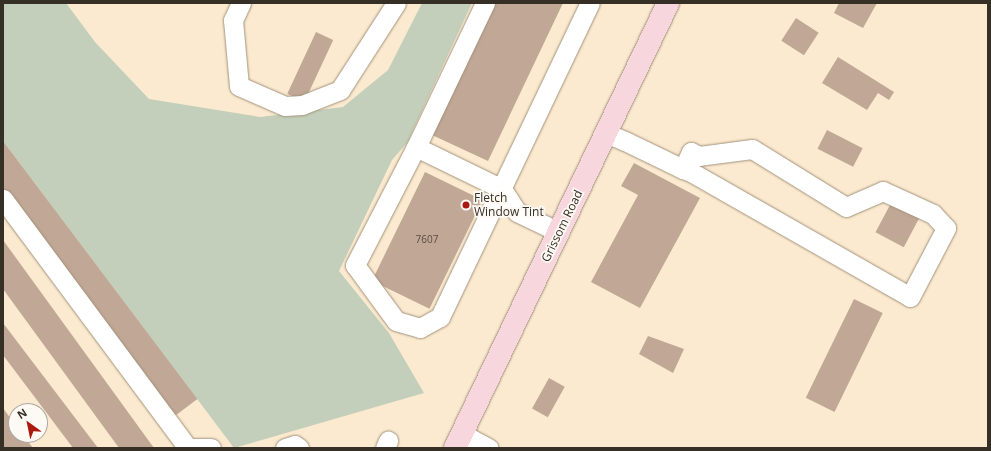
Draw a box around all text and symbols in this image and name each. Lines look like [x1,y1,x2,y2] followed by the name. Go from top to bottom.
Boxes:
[538,188,586,264] street label: Grissom Road
[474,191,544,219] place label: Fletch Window Tint
[461,200,471,210] marker: Fletch Window Tint
[416,234,438,246] house number: 7607
[8,403,48,443] north arrow
[14,405,30,422] text: N

